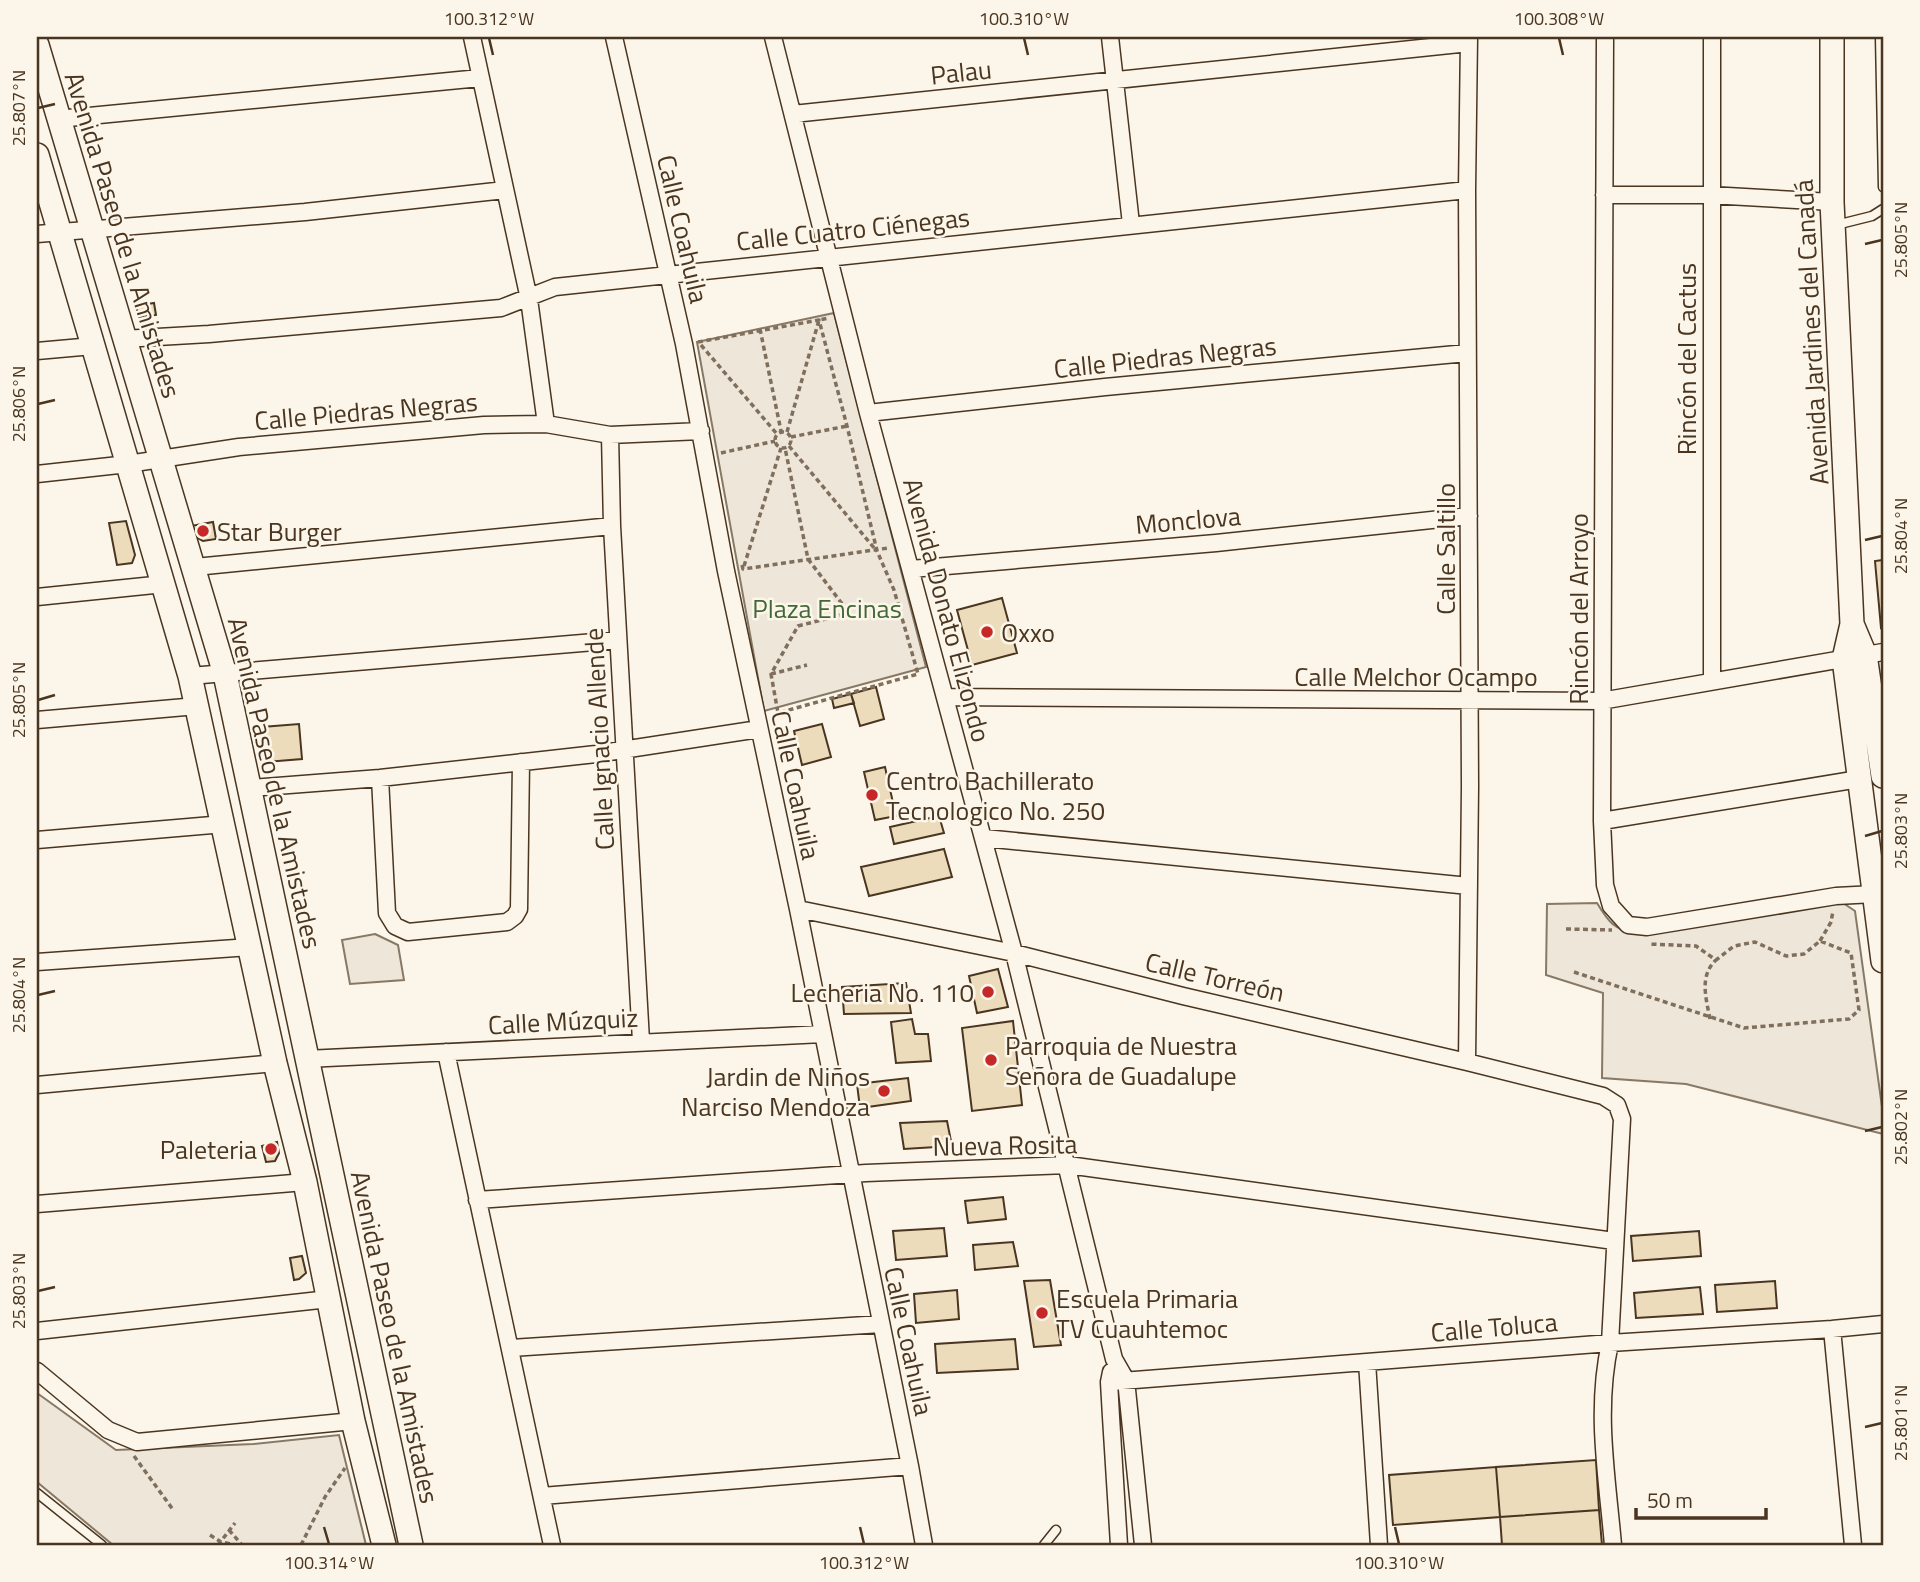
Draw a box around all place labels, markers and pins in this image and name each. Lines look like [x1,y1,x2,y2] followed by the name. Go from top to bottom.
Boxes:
[217,512,342,551] place label: Star Burger
[195,523,211,539] marker: Star Burger
[1001,613,1055,652] place label: Oxxo
[979,624,995,640] marker: Oxxo
[886,761,1105,830] place label: Centro Bachillerato Tecnologico No. 250
[864,787,880,803] marker: Centro Bachillerato Tecnologico No. 250
[790,973,974,1012] place label: Lecheria No. 110
[980,984,996,1000] marker: Lecheria No. 110
[1005,1026,1237,1095] place label: Parroquia de Nuestra Señora de Guadalupe
[983,1052,999,1068] marker: Parroquia de Nuestra Señora de Guadalupe
[681,1057,870,1126] place label: Jardin de Niños Narciso Mendoza
[876,1083,892,1099] marker: Jardin de Niños Narciso Mendoza
[160,1130,257,1169] place label: Paleteria
[263,1141,279,1157] marker: Paleteria
[1056,1279,1238,1348] place label: Escuela Primaria TV Cuauhtemoc
[1034,1305,1050,1321] marker: Escuela Primaria TV Cuauhtemoc

